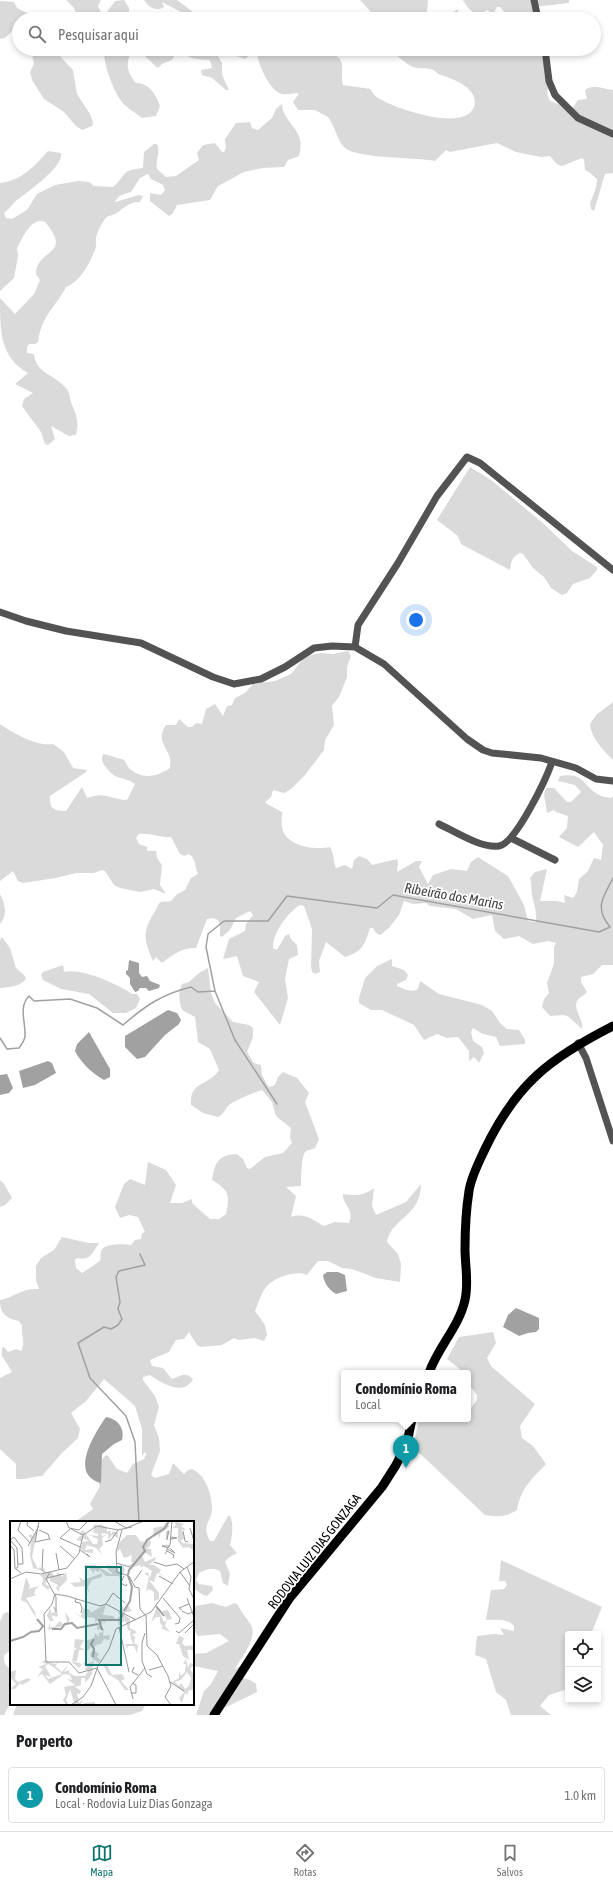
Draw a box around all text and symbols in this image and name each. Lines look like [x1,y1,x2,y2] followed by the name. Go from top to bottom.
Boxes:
[12,12,601,56] search box
[26,23,48,45] icon: search
[58,26,139,43] text: Pesquisar aqui
[406,610,426,630] your location
[403,879,505,913] water label: Ribeirão dos Marins
[341,1370,471,1422] popup
[355,1380,457,1397] text: Condomínio Roma
[355,1397,381,1412] text: Local
[393,1435,419,1468] pin: 1
[265,1490,364,1612] street label: RODOVIA LUIZ DIAS GONZAGA
[10,1521,194,1705] inset map
[565,1631,601,1703] map controls
[565,1631,601,1667] button: locate
[565,1667,601,1703] button: layers
[16,1731,73,1751] text: Por perto
[55,1779,157,1796] text: Condomínio Roma
[27,1788,33,1803] text: 1
[565,1788,596,1803] text: 1.0 km
[55,1796,213,1811] text: Local · Rodovia Luiz Dias Gonzaga
[90,1842,113,1878] tab: Mapa
[293,1842,316,1878] tab: Rotas
[497,1842,523,1878] tab: Salvos

